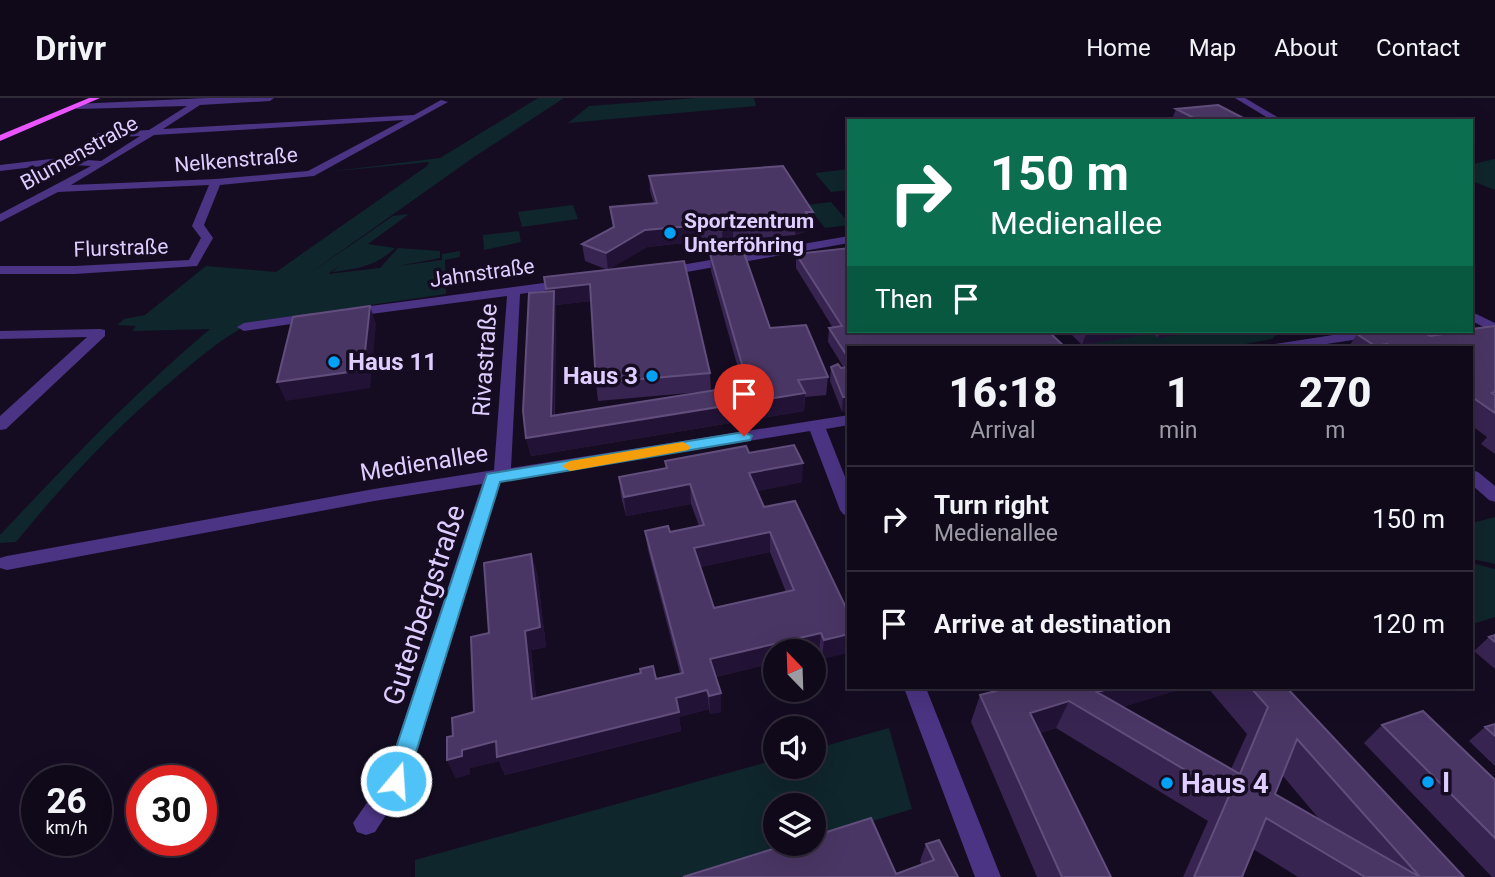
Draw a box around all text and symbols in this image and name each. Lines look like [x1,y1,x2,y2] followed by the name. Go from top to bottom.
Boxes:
[35,29,106,68] text: Drivr
[1086,34,1151,62] text: Home
[1189,34,1236,62] text: Map
[1274,34,1338,62] text: About
[1376,34,1460,62] text: Contact
[16,111,142,195] street label: Blumenstraße
[173,143,299,177] street label: Nelkenstraße
[990,145,1129,202] text: 150 m
[875,147,966,238] icon: right
[990,204,1162,242] text: Medienallee
[684,209,814,257] place label: Sportzentrum Unterföhring
[662,225,678,241] marker: Sportzentrum Unterföhring
[73,234,169,262] street label: Flurstraße
[428,254,536,292] street label: Jahnstraße
[947,280,985,318] icon: arrive
[875,284,933,314] text: Then
[467,303,503,417] street label: Rivastraße
[348,348,437,376] place label: Haus 11
[326,354,342,370] marker: Haus 11
[563,362,638,390] place label: Haus 3
[714,364,774,436] pin
[644,368,660,384] marker: Haus 3
[948,368,1058,417] text: 16:18
[1166,368,1190,417] text: 1
[1299,368,1372,417] text: 270
[725,375,763,413] icon: arrive
[970,417,1036,444] text: Arrival
[1159,417,1197,444] text: min
[1325,417,1345,444] text: m
[358,439,490,487] street label: Medienallee
[934,490,1049,520] text: Turn right
[875,500,913,538] icon: right
[376,501,472,709] street label: Gutenbergstraße
[1372,504,1445,534] text: 150 m
[934,520,1058,547] text: Medienallee
[875,605,913,643] icon: arrive
[934,609,1171,639] text: Arrive at destination
[1372,609,1445,639] text: 120 m
[763,639,826,702] north arrow
[763,639,826,856] map controls
[763,716,826,779] button: sound
[359,744,433,818] position arrow
[126,765,217,856] speed limit sign: 30
[1442,766,1450,799] place label: I
[1181,767,1269,800] place label: Haus 4
[1420,774,1436,790] marker: I
[1159,775,1175,791] marker: Haus 4
[46,781,87,822] text: 26
[763,793,826,856] button: layers
[45,817,88,838] text: km/h

